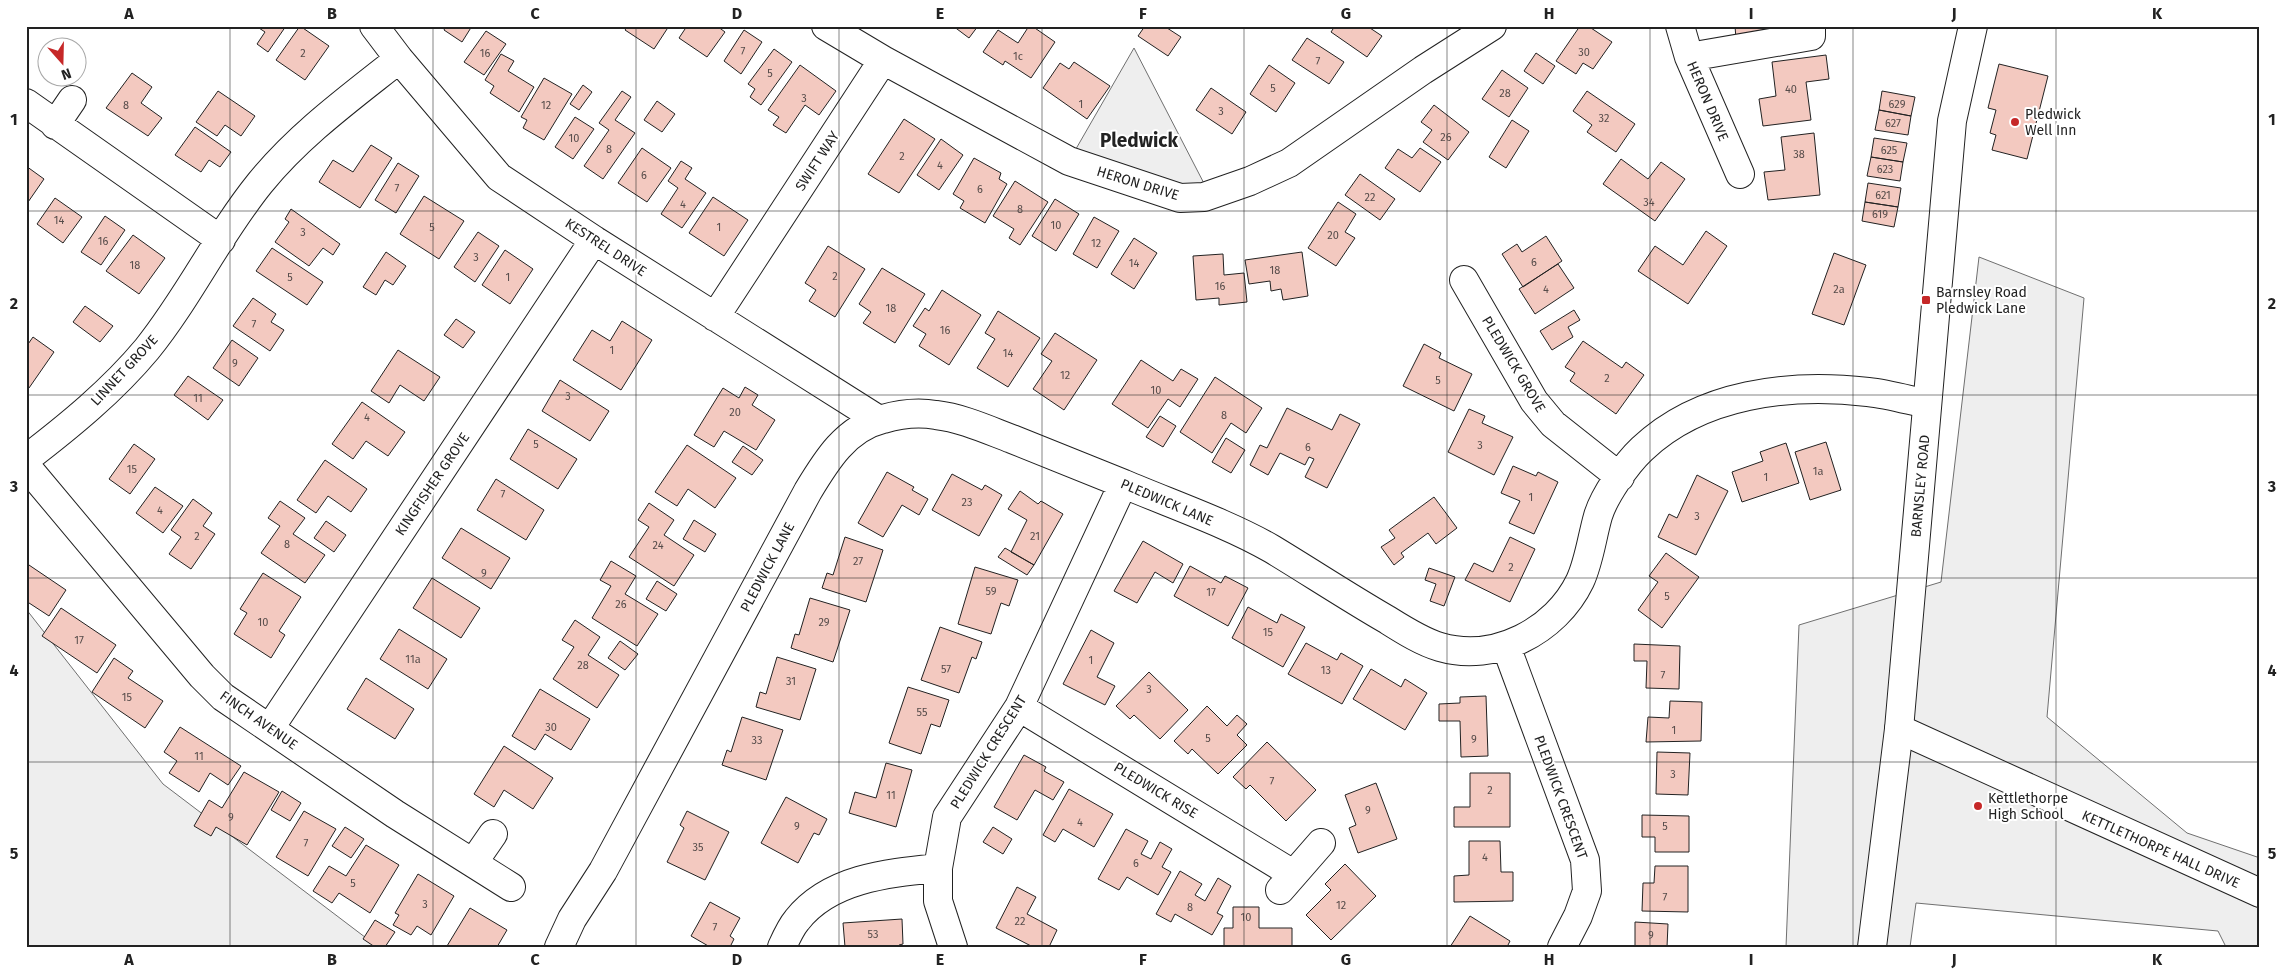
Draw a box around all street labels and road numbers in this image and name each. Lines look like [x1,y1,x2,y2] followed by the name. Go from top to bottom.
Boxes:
[1683,59,1732,144] street label: HERON DRIVE
[792,128,843,194] street label: SWIFT WAY
[1095,163,1181,204] street label: HERON DRIVE
[562,215,650,280] street label: KESTREL DRIVE
[1478,313,1549,415] street label: PLEDWICK GROVE
[87,331,162,409] street label: LINNET GROVE
[392,430,473,539] street label: KINGFISHER GROVE
[1908,434,1933,538] street label: BARNSLEY ROAD
[1118,475,1216,530] street label: PLEDWICK LANE
[737,519,798,615] street label: PLEDWICK LANE
[217,687,301,753] street label: FINCH AVENUE
[947,692,1031,812] street label: PLEDWICK CRESCENT
[1530,733,1591,862] street label: PLEDWICK CRESCENT
[1111,759,1201,822] street label: PLEDWICK RISE
[2079,807,2242,892] street label: KETTLETHORPE HALL DRIVE

